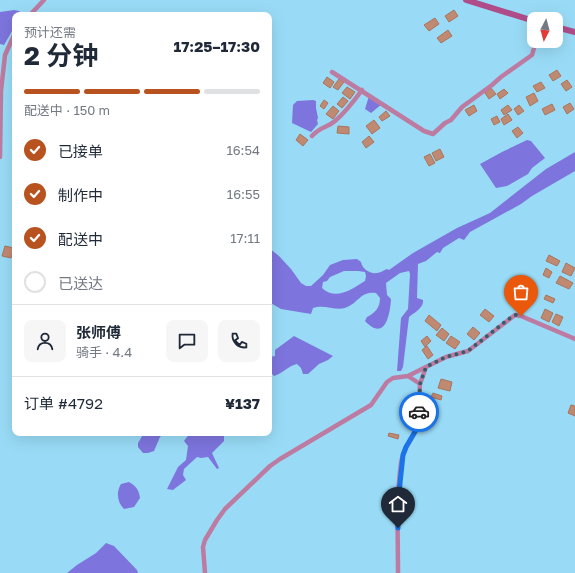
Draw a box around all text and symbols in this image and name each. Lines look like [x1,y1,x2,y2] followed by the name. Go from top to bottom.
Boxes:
[527,12,563,48] north arrow
[527,12,563,48] map controls
[24,24,76,40] text: 预计还需
[173,37,260,55] text: 17:25–17:30
[24,40,98,71] text: 2 分钟
[24,102,110,118] text: 配送中 · 150 m
[24,139,46,161] icon: check
[58,142,103,160] text: 已接单
[226,142,260,158] text: 16:54
[24,183,46,205] icon: check
[58,186,103,204] text: 制作中
[227,186,260,202] text: 16:55
[24,227,46,249] icon: check
[58,230,103,248] text: 配送中
[230,230,260,246] text: 17:11
[58,274,103,292] text: 已送达
[504,275,538,316] pin
[510,281,532,303] icon: bag
[24,320,66,362] button: person
[166,320,208,362] button: chat
[218,320,260,362] button: phone
[76,323,121,341] text: 张师傅
[76,344,132,360] text: 骑手 · 4.4
[399,392,439,432] courier
[24,394,103,412] text: 订单 #4792
[225,394,260,412] text: ¥137
[408,401,430,423] icon: car
[381,487,415,528] pin
[387,493,409,515] icon: home

